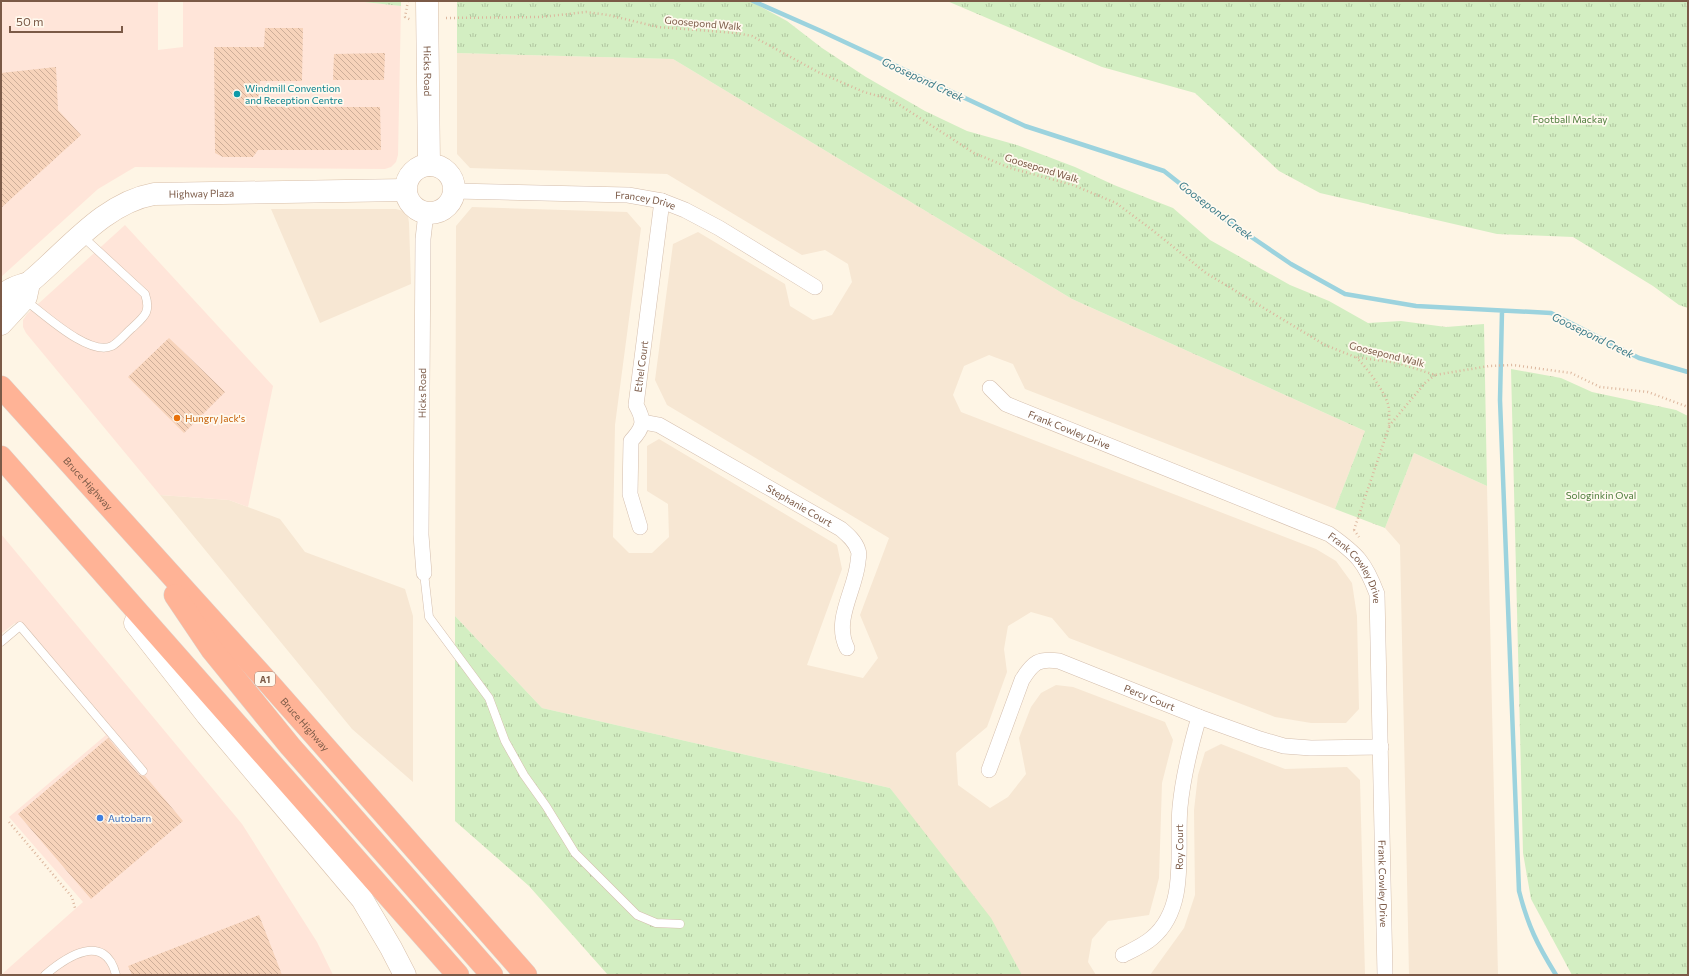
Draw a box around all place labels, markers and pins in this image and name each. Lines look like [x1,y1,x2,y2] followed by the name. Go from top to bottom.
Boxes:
[245,82,343,106] place label: Windmill Convention and Reception Centre
[232,89,242,99] marker: Windmill Convention and Reception Centre
[185,412,246,424] place label: Hungry Jack's
[172,413,182,423] marker: Hungry Jack's
[108,812,151,824] place label: Autobarn
[95,813,105,823] marker: Autobarn

